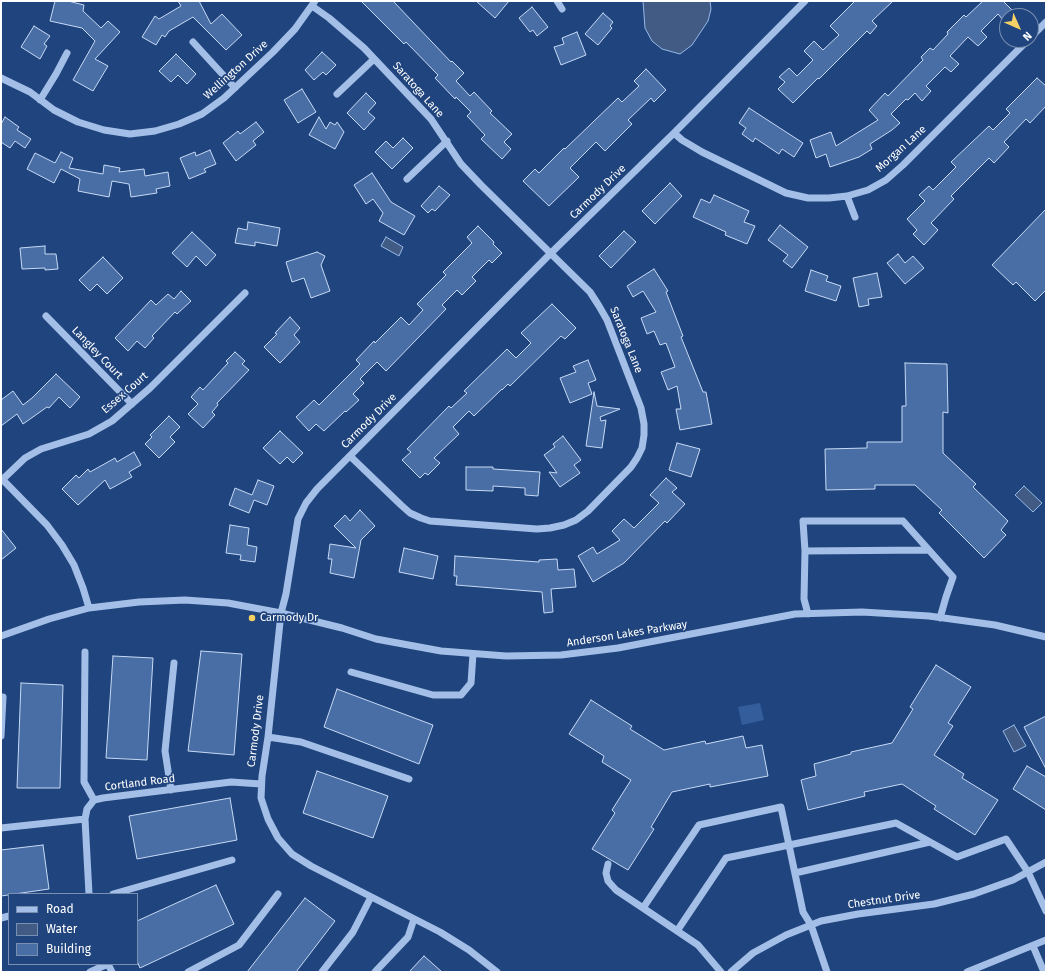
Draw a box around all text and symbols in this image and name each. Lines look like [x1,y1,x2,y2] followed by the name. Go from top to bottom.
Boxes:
[999,8,1039,48] north arrow
[1020,29,1034,43] text: N
[201,38,271,102] street label: Wellington Drive
[390,59,446,121] street label: Saratoga Lane
[873,123,929,175] street label: Morgan Lane
[567,162,629,222] street label: Carmody Drive
[607,305,645,375] street label: Saratoga Lane
[69,324,125,382] street label: Langley Court
[99,369,151,417] street label: Essex Court
[339,391,399,451] street label: Carmody Drive
[260,611,318,625] place label: Carmody Dr
[247,613,257,623] marker: Carmody Dr
[566,618,688,650] street label: Anderson Lakes Parkway
[245,694,267,768] street label: Carmody Drive
[104,772,176,794] street label: Cortland Road
[847,888,921,912] street label: Chestnut Drive
[8,893,138,965] legend
[46,902,74,916] text: Road
[46,922,77,936] text: Water
[46,942,91,956] text: Building

